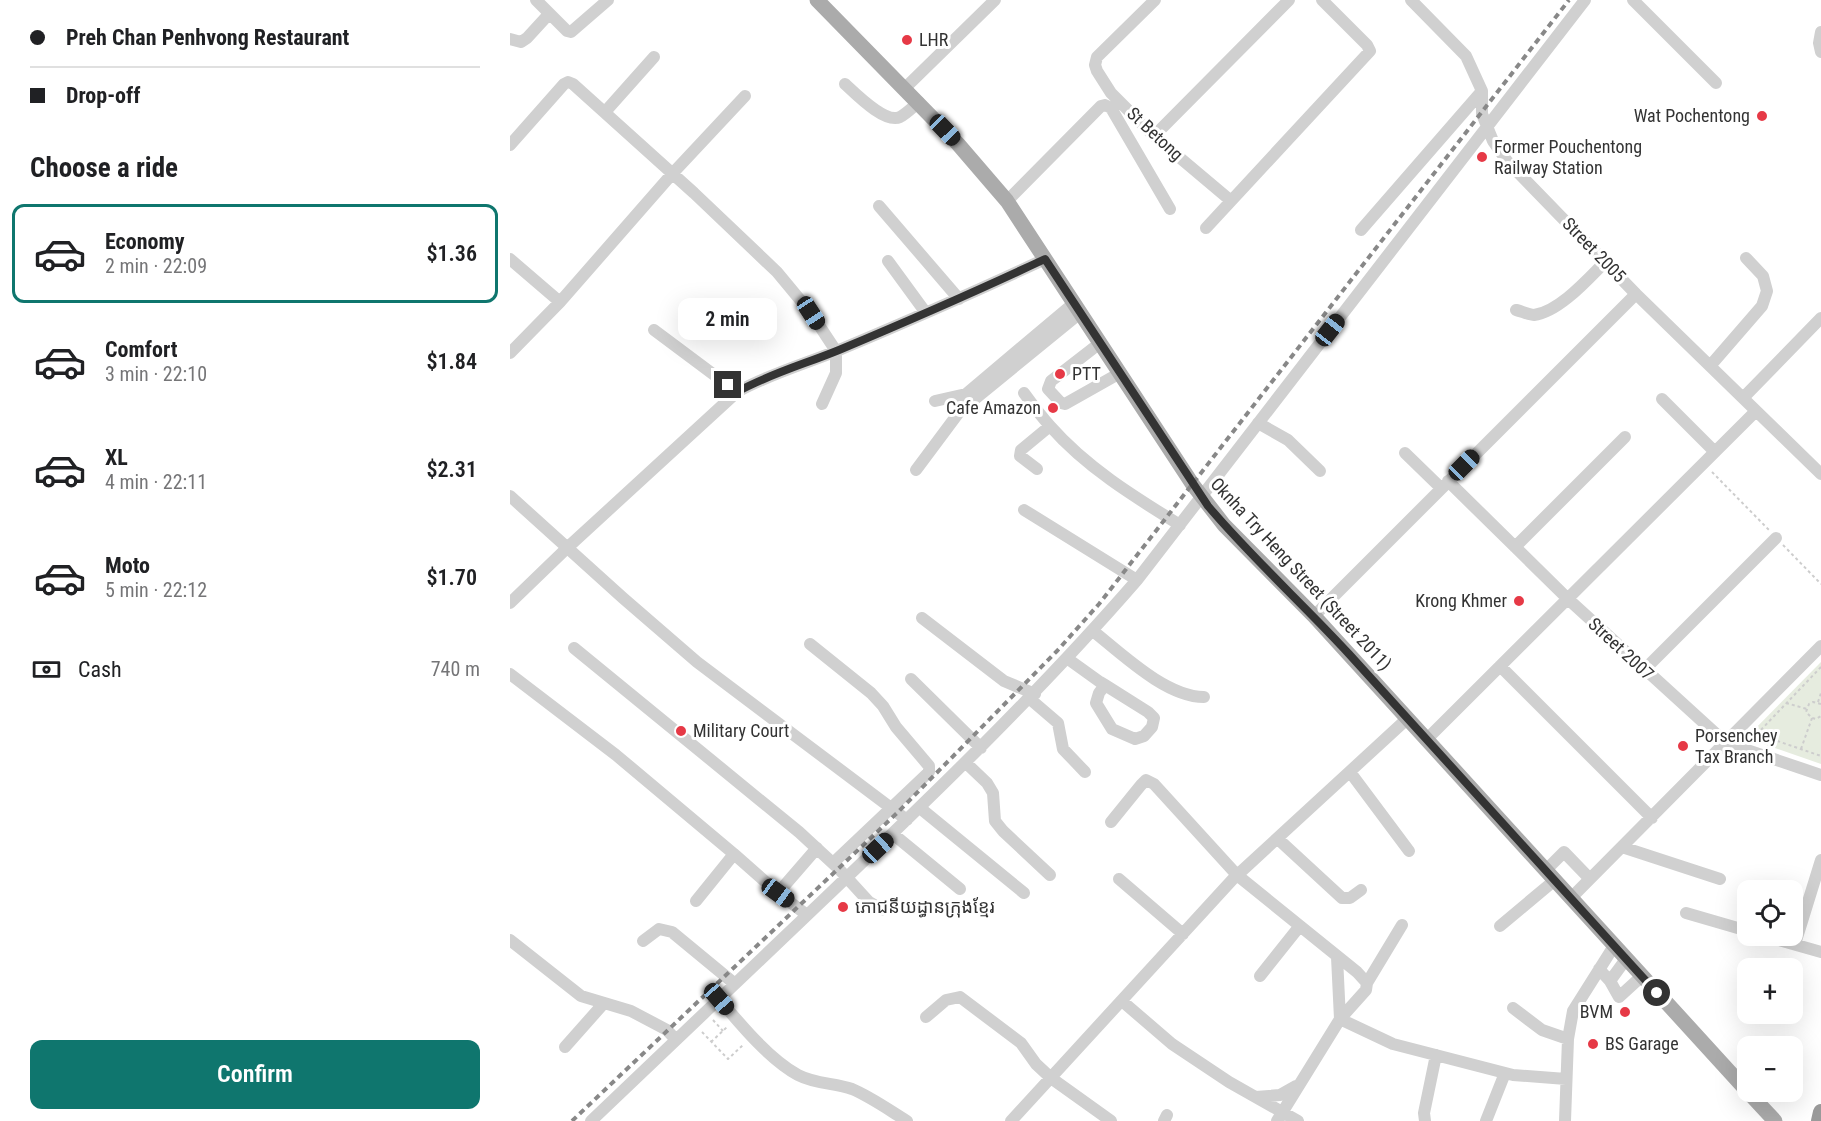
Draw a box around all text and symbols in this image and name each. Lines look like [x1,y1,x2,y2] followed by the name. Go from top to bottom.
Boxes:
[66,25,349,50] text: Preh Chan Penhvong Restaurant
[919,29,949,50] place label: LHR
[900,33,914,47] marker: LHR
[66,83,140,108] text: Drop-off
[1123,102,1188,165] street label: St Betong
[1634,105,1750,126] place label: Wat Pochentong
[1755,109,1769,123] marker: Wat Pochentong
[926,111,964,149] car
[1494,136,1642,178] place label: Former Pouchentong Railway Station
[1475,150,1489,164] marker: Former Pouchentong Railway Station
[30,152,178,184] text: Choose a ride
[1558,213,1630,286] street label: Street 2005
[33,227,87,281] icon: car
[105,229,185,254] text: Economy
[426,241,477,266] text: $1.36
[105,254,207,278] text: 2 min · 22:09
[794,293,828,333] car
[678,298,778,340] callout: 2 min
[705,307,750,331] text: 2 min
[1312,310,1348,350] car
[33,335,87,389] icon: car
[105,337,178,362] text: Comfort
[426,349,477,374] text: $1.84
[105,362,207,386] text: 3 min · 22:10
[1072,363,1101,384] place label: PTT
[1053,367,1067,381] marker: PTT
[714,371,741,398] route end
[946,397,1041,418] place label: Cafe Amazon
[1046,401,1060,415] marker: Cafe Amazon
[33,443,87,497] icon: car
[105,445,128,470] text: XL
[1445,446,1483,484] car
[426,457,477,482] text: $2.31
[105,470,207,494] text: 4 min · 22:11
[1206,473,1396,675] street label: Oknha Try Heng Street (Street 2011)
[33,551,87,605] icon: car
[105,553,150,578] text: Moto
[426,565,477,590] text: $1.70
[105,578,207,602] text: 5 min · 22:12
[1415,590,1508,611] place label: Krong Khmer
[1512,594,1526,608] marker: Krong Khmer
[1584,613,1659,684] street label: Street 2007
[30,653,63,686] icon: cash
[78,657,122,682] text: Cash
[431,657,480,681] text: 740 m
[693,720,789,741] place label: Military Court
[674,724,688,738] marker: Military Court
[1695,725,1778,767] place label: Porsenchey Tax Branch
[1676,739,1690,753] marker: Porsenchey Tax Branch
[859,829,897,867] car
[758,875,798,911] car
[1737,880,1803,1102] map controls
[1737,880,1803,946] button: locate
[855,896,995,918] place label: ភោជនីយដ្ធានក្រុងខ្មែរ
[836,900,850,914] marker: ភោជនីយដ្ធានក្រុងខ្មែរ
[1737,958,1803,1024] button: +
[1643,979,1670,1006] route start
[700,980,738,1018] car
[1580,1001,1613,1022] place label: BVM
[1618,1005,1632,1019] marker: BVM
[1605,1033,1679,1054] place label: BS Garage
[1737,1036,1803,1102] button: −
[1586,1037,1600,1051] marker: BS Garage
[30,1040,480,1109] button: Confirm

